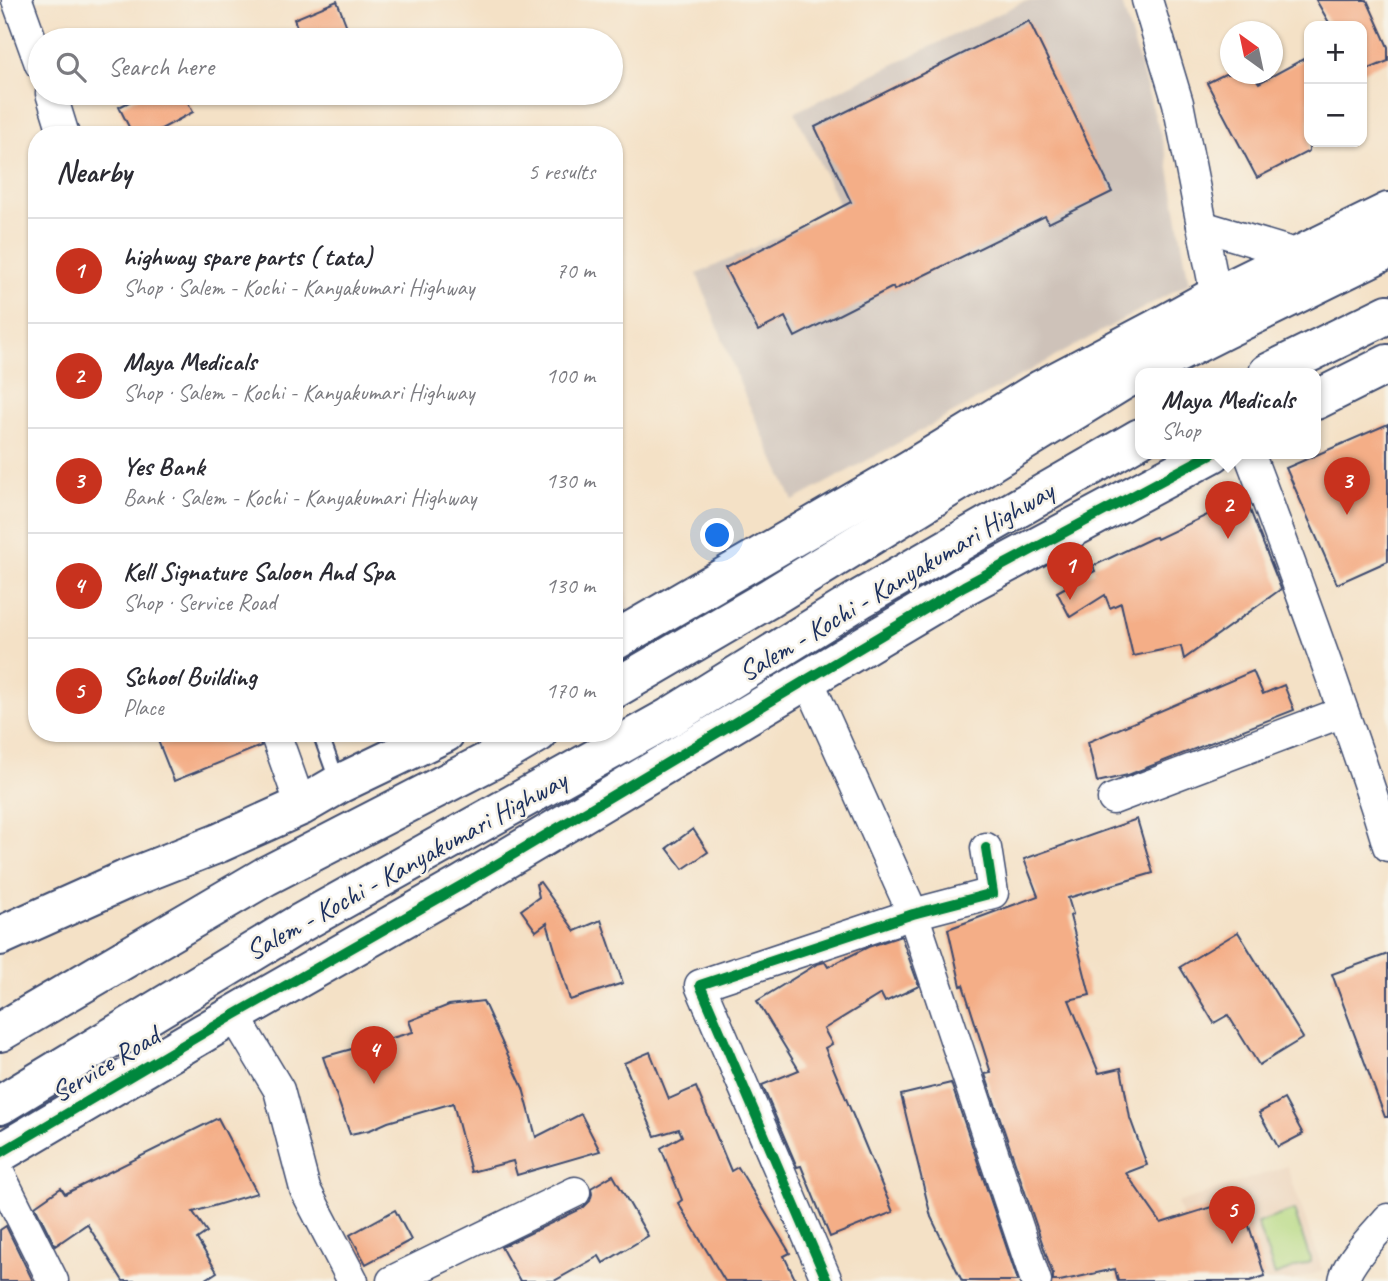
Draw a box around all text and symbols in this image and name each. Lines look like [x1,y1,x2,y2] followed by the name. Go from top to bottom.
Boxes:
[1220,21,1283,84] north arrow
[1304,21,1367,147] map controls
[1304,21,1367,84] button: +
[28,28,623,105] search box
[52,48,90,86] icon: search
[108,50,214,83] text: Search here
[1304,84,1367,147] button: −
[56,153,132,191] text: Nearby
[528,157,595,186] text: 5 results
[123,240,372,273] text: highway spare parts ( tata)
[74,256,84,285] text: 1
[556,256,595,285] text: 70 m
[123,273,474,302] text: Shop · Salem - Kochi - Kanyakumari Highway
[123,345,256,378] text: Maya Medicals
[74,361,84,390] text: 2
[546,361,595,390] text: 100 m
[1135,368,1321,459] popup
[123,378,474,407] text: Shop · Salem - Kochi - Kanyakumari Highway
[1161,383,1295,416] text: Maya Medicals
[1161,416,1200,445] text: Shop
[123,450,204,483] text: Yes Bank
[1324,457,1370,515] pin: 3
[74,466,84,495] text: 3
[546,466,595,495] text: 130 m
[732,472,1062,689] street label: Salem - Kochi - Kanyakumari Highway
[1205,481,1251,539] pin: 2
[123,483,476,512] text: Bank · Salem - Kochi - Kanyakumari Highway
[700,518,734,552] your location
[1047,542,1093,600] pin: 1
[123,555,394,588] text: Kell Signature Saloon And Spa
[74,571,84,600] text: 4
[546,571,595,600] text: 130 m
[123,588,276,617] text: Shop · Service Road
[123,660,256,693] text: School Building
[74,676,84,705] text: 5
[546,676,595,705] text: 170 m
[123,693,163,722] text: Place
[239,761,575,968] street label: Salem - Kochi - Kanyakumari Highway
[45,1016,169,1110] street label: Service Road
[351,1026,397,1084] pin: 4
[1209,1186,1255,1244] pin: 5

